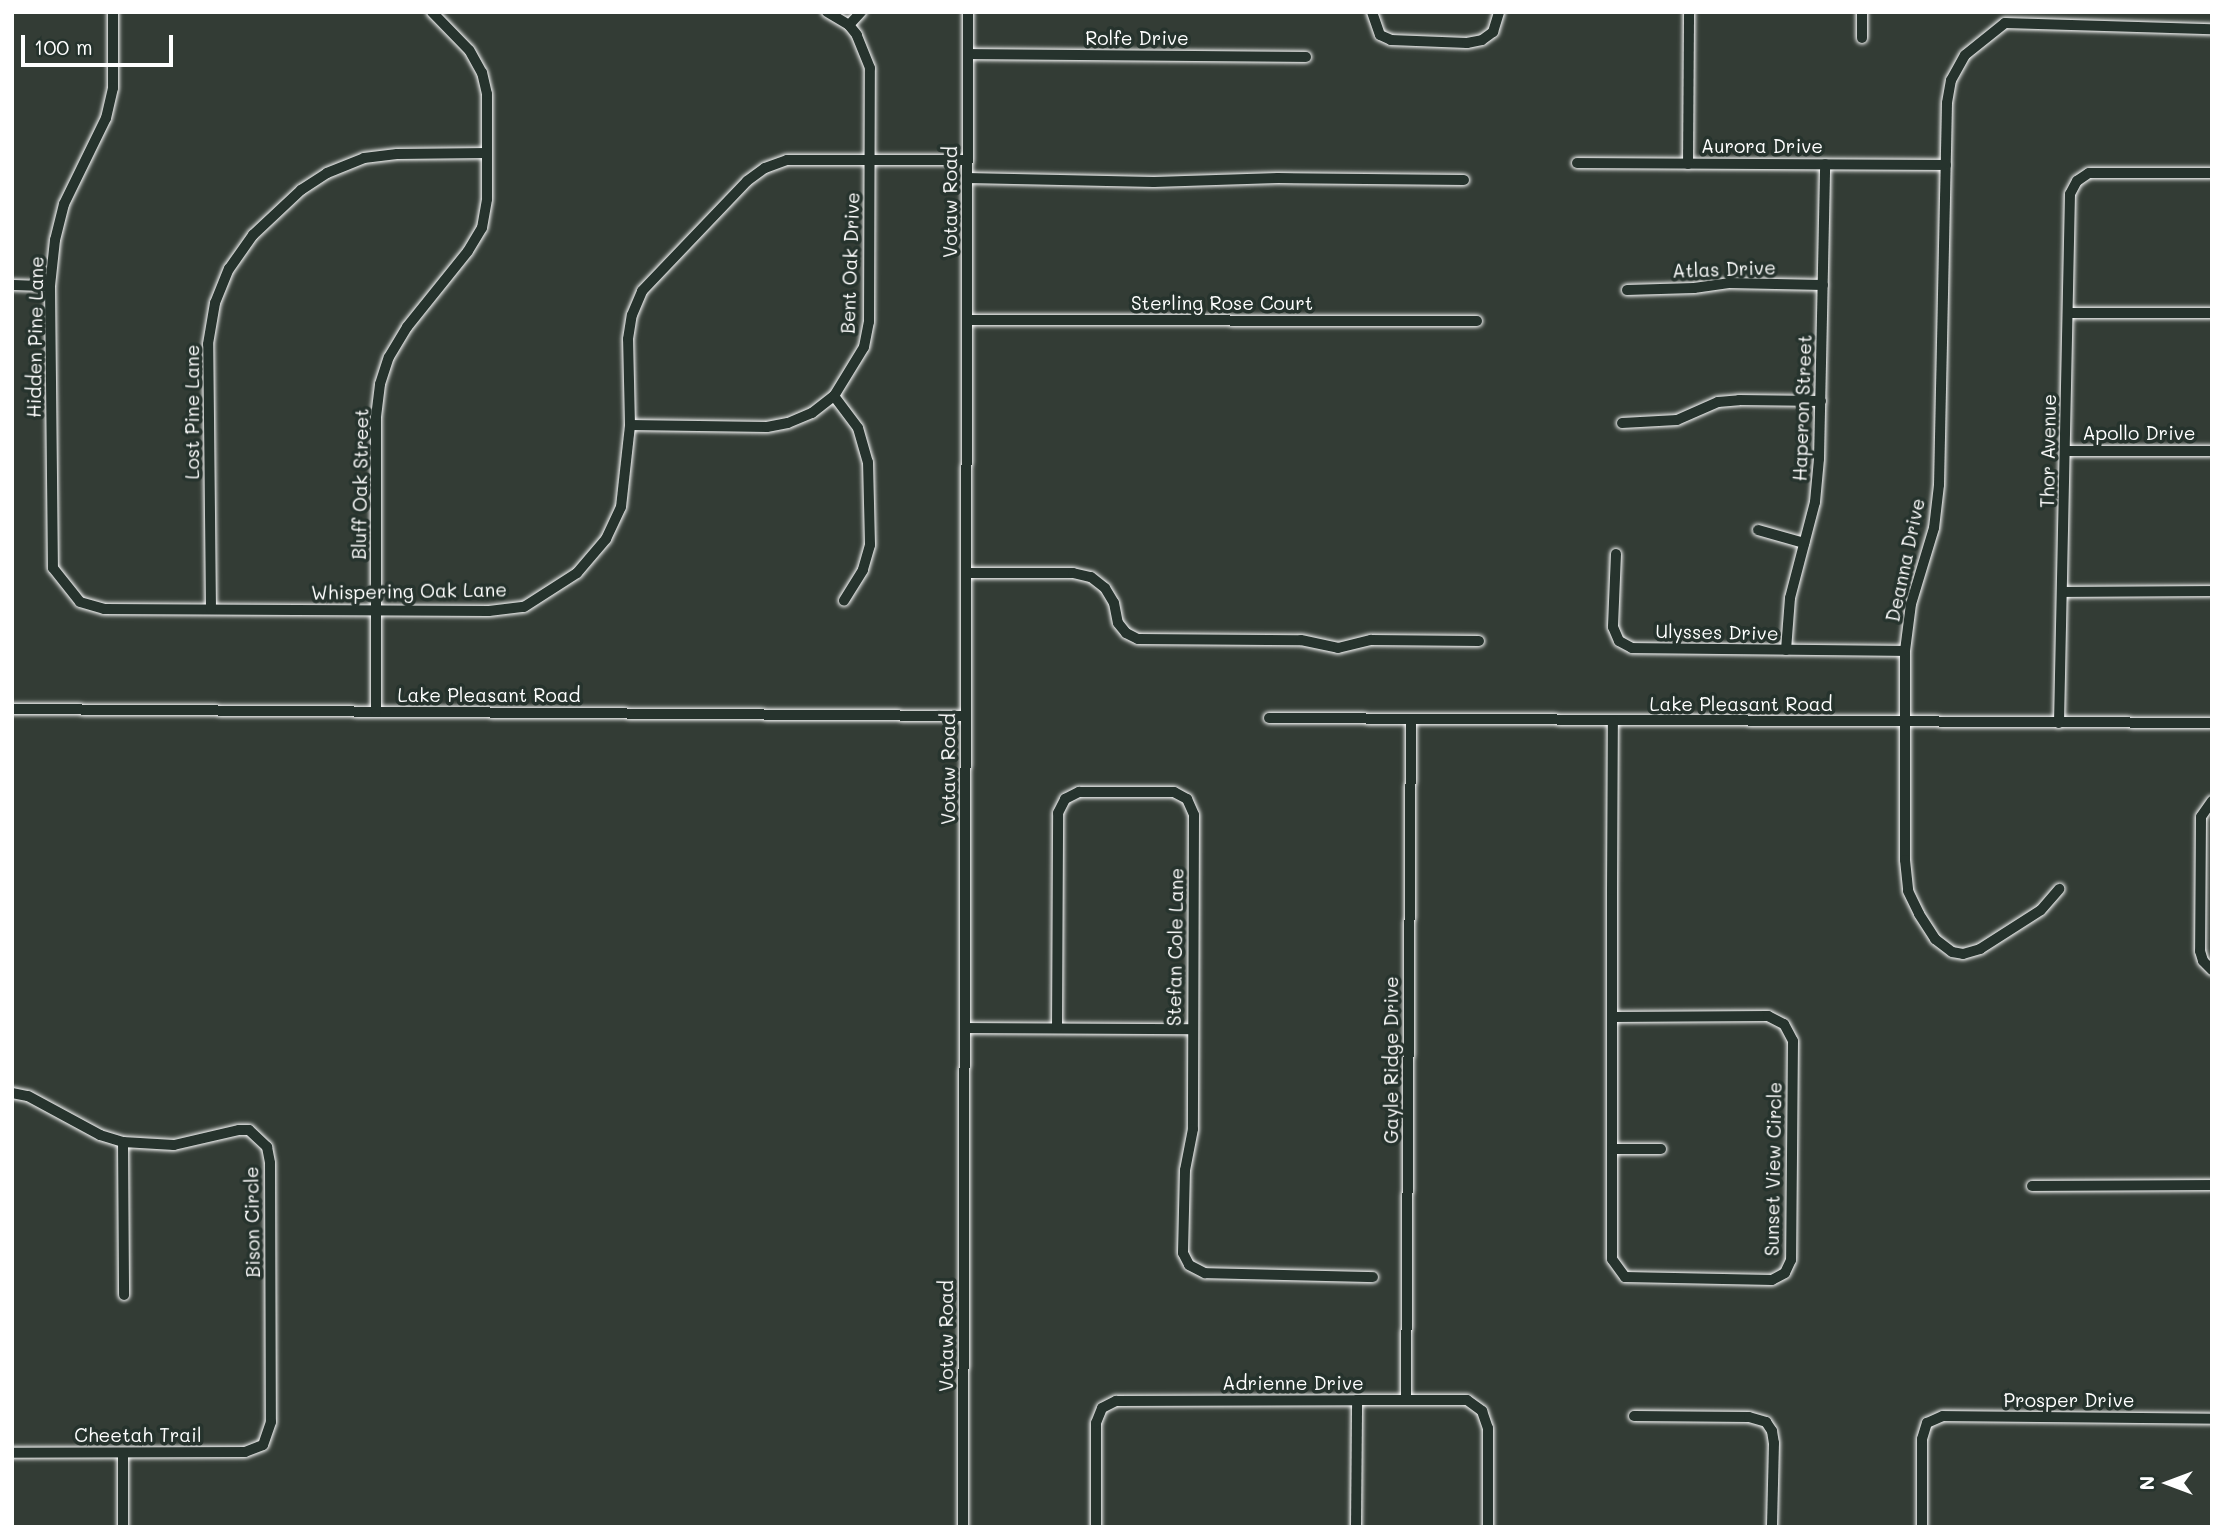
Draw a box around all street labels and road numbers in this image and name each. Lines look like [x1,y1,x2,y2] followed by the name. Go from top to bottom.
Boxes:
[1085,27,1189,49] street label: Rolfe Drive
[1701,135,1823,157] street label: Aurora Drive
[939,146,961,258] street label: Votaw Road
[836,192,864,334] street label: Bent Oak Drive
[22,256,48,418] street label: Hidden Pine Lane
[1672,256,1776,282] street label: Atlas Drive
[1131,292,1313,314] street label: Sterling Rose Court
[1788,334,1816,482] street label: Haperon Street
[181,345,203,479] street label: Lost Pine Lane
[2036,394,2060,508] street label: Thor Avenue
[347,408,373,560] street label: Bluff Oak Street
[2082,422,2196,444] street label: Apollo Drive
[1881,496,1929,624] street label: Deanna Drive
[311,578,507,604] street label: Whispering Oak Lane
[1655,620,1779,644] street label: Ulysses Drive
[397,684,581,706] street label: Lake Pleasant Road
[1649,693,1833,715] street label: Lake Pleasant Road
[937,713,959,825] street label: Votaw Road
[1162,868,1188,1026] street label: Stefan Cole Lane
[1380,976,1402,1144] street label: Gayle Ridge Drive
[1760,1082,1786,1256] street label: Sunset View Circle
[240,1166,264,1278] street label: Bison Circle
[935,1280,957,1392] street label: Votaw Road
[1222,1372,1364,1394] street label: Adrienne Drive
[2004,1389,2134,1411] street label: Prosper Drive
[74,1424,202,1446] street label: Cheetah Trail

